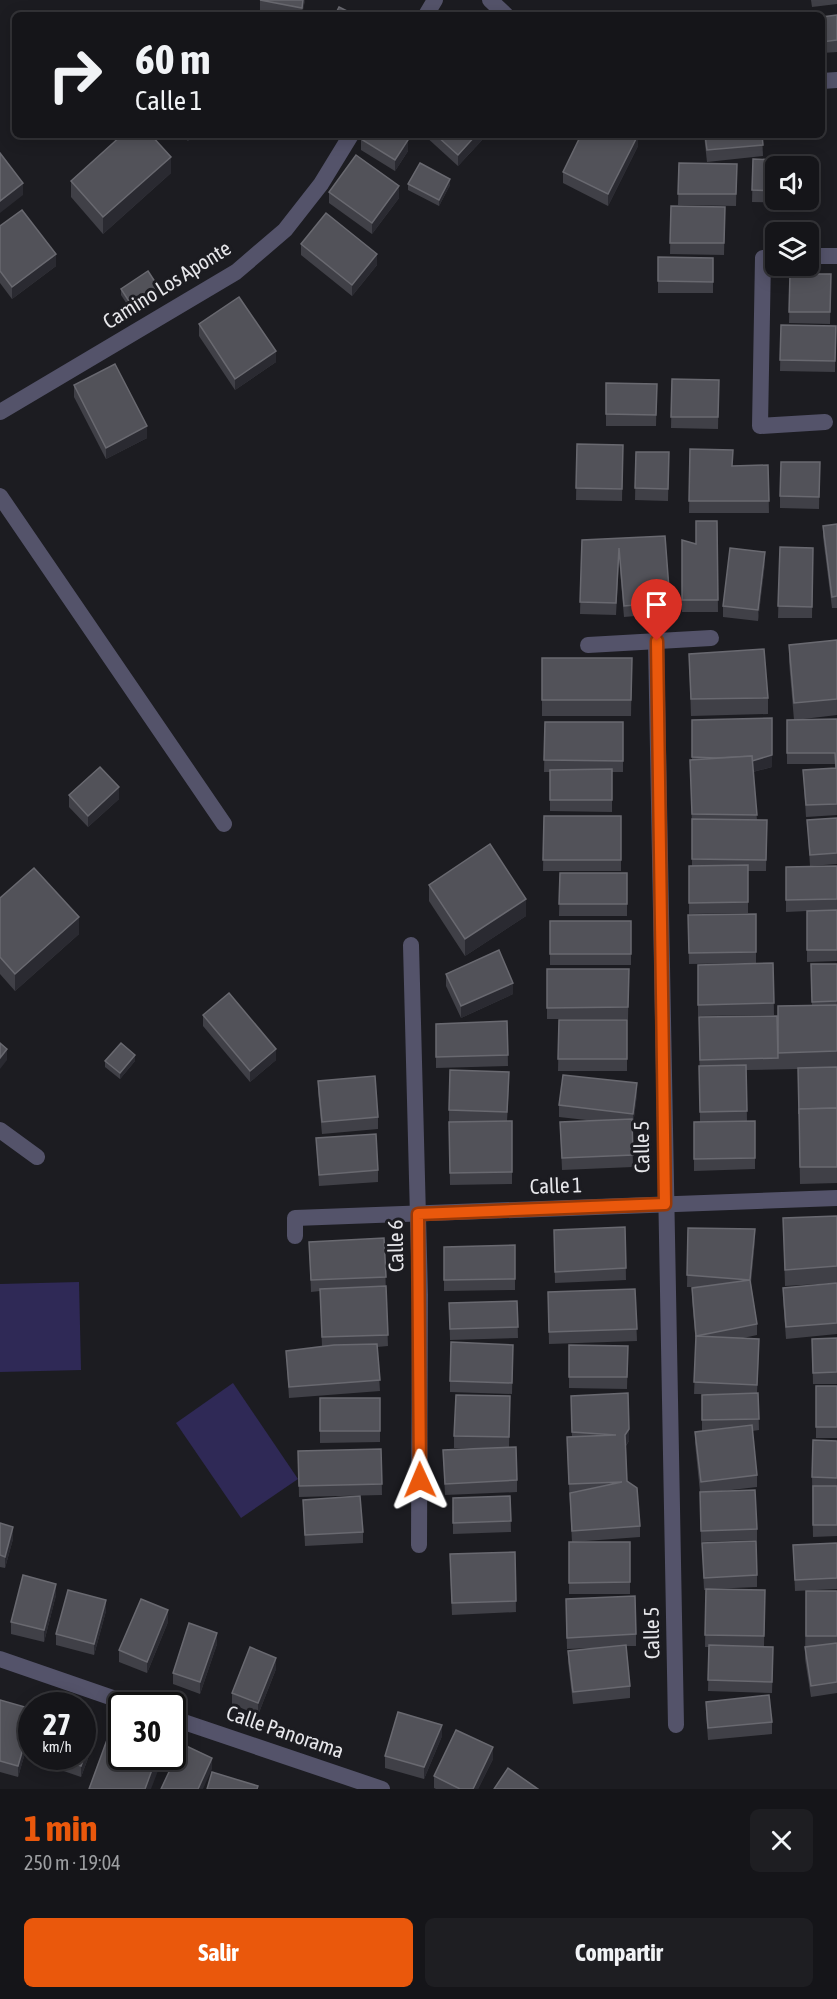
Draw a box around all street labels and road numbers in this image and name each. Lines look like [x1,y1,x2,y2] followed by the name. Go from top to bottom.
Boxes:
[98,235,235,333] street label: Camino Los Aponte
[629,1121,653,1173] street label: Calle 5
[529,1172,583,1198] street label: Calle 1
[383,1219,407,1272] street label: Calle 6
[639,1607,663,1659] street label: Calle 5
[223,1700,347,1762] street label: Calle Panorama

